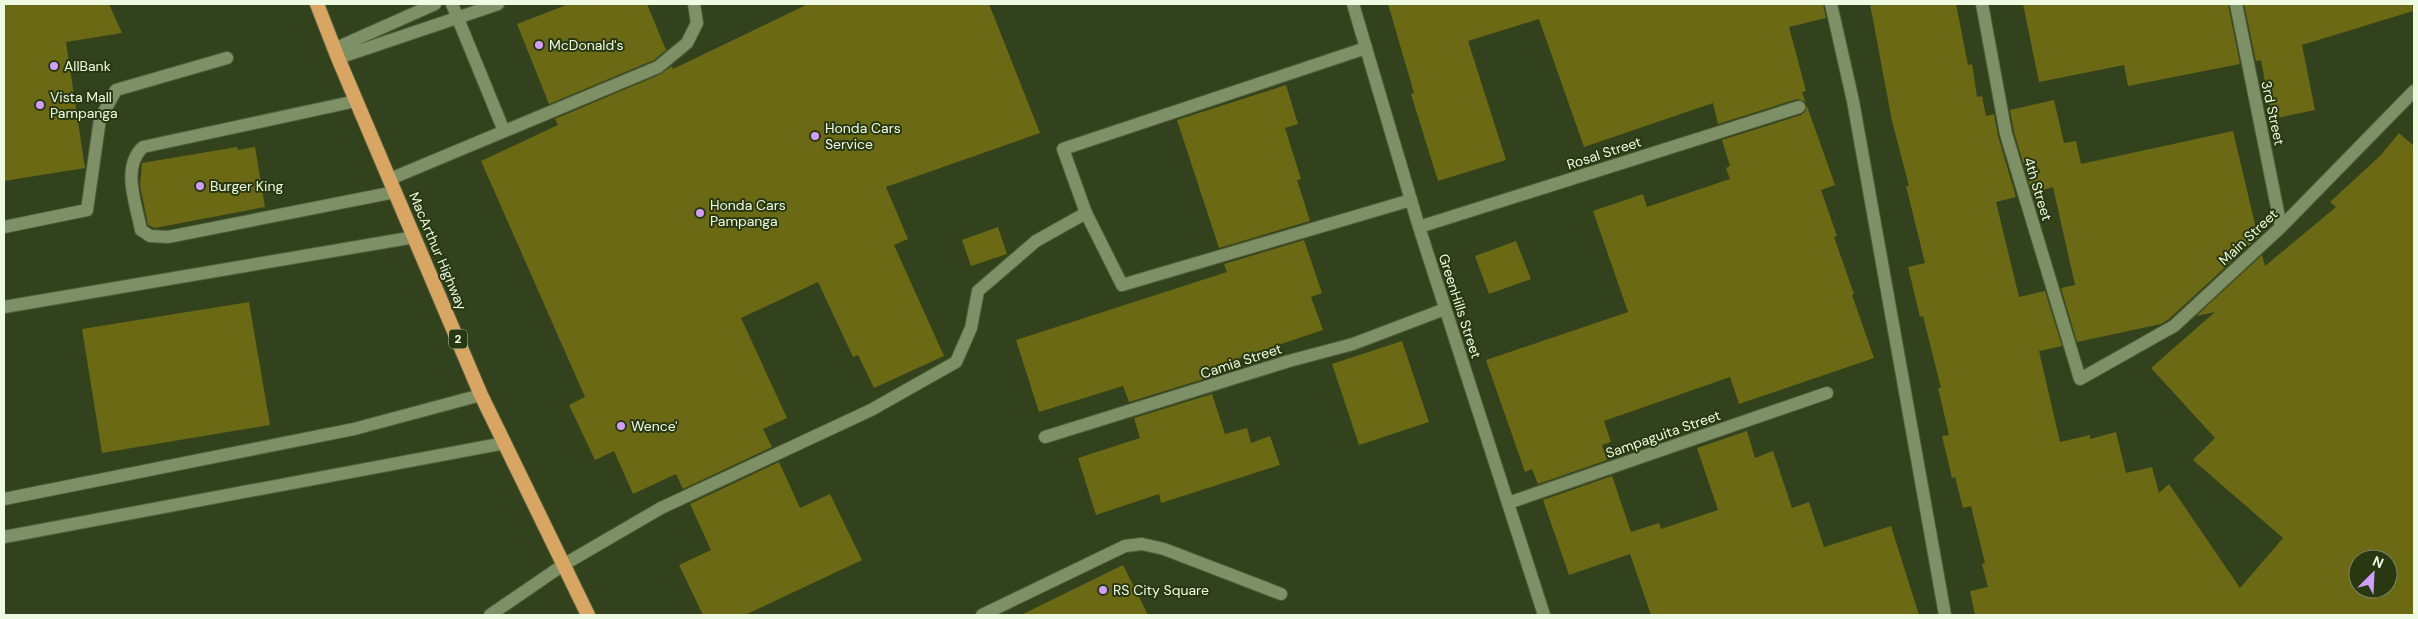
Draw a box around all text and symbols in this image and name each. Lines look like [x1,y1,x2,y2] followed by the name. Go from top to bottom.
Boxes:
[549,36,624,54] place label: McDonald's
[533,39,545,51] marker: McDonald's
[64,57,111,75] place label: AllBank
[48,60,60,72] marker: AllBank
[2257,79,2289,147] street label: 3rd Street
[50,88,118,122] place label: Vista Mall Pampanga
[34,99,46,111] marker: Vista Mall Pampanga
[825,119,901,153] place label: Honda Cars Service
[809,130,821,142] marker: Honda Cars Service
[1564,132,1644,174] street label: Rosal Street
[2020,155,2056,223] street label: 4th Street
[210,177,283,195] place label: Burger King
[194,180,206,192] marker: Burger King
[405,189,471,313] street label: MacArthur Highway
[710,196,786,230] place label: Honda Cars Pampanga
[2215,205,2281,269] street label: Main Street
[694,207,706,219] marker: Honda Cars Pampanga
[1435,251,1485,361] street label: GreenHills Street
[449,329,467,348] road number: 2
[1198,339,1284,383] street label: Camia Street
[1603,406,1723,462] street label: Sampaguita Street
[631,417,677,435] place label: Wence'
[615,420,627,432] marker: Wence'
[2348,549,2398,599] north arrow
[2370,552,2387,572] text: N
[1113,581,1209,599] place label: RS City Square
[1097,584,1109,596] marker: RS City Square

